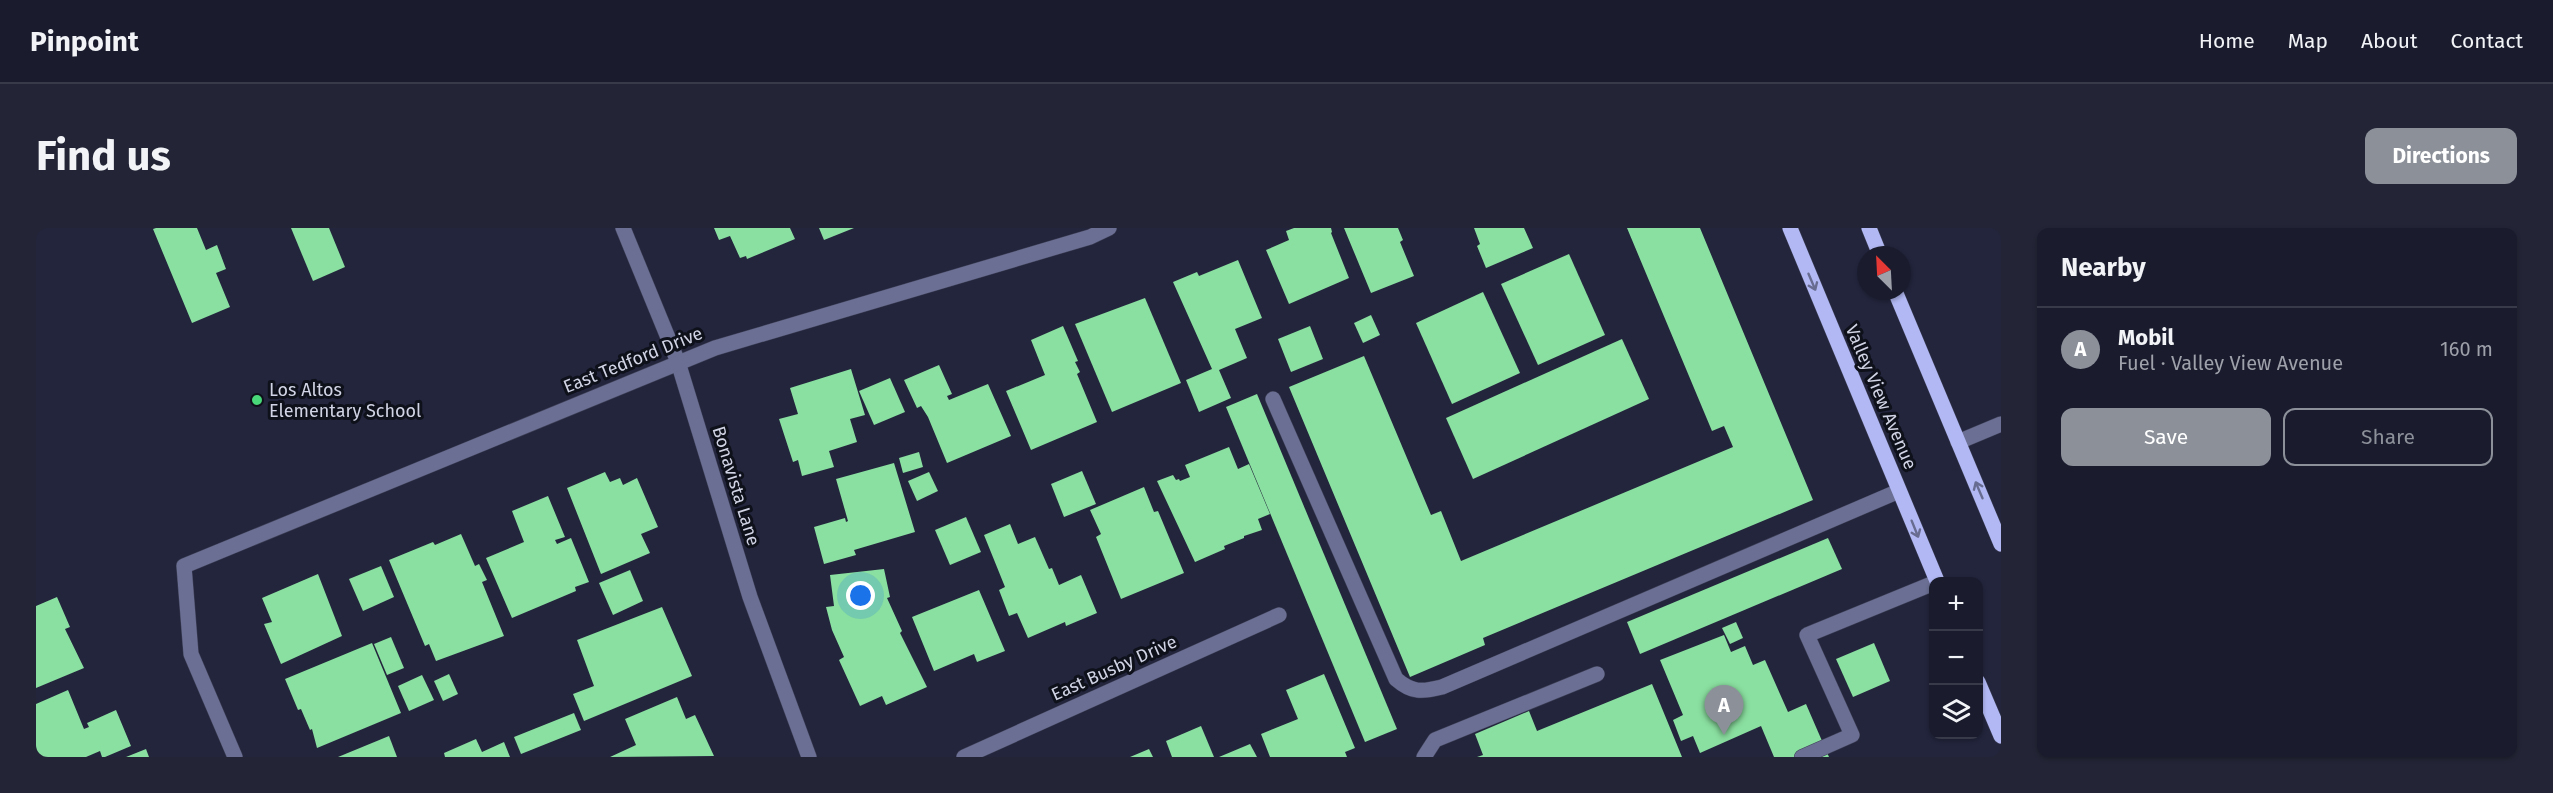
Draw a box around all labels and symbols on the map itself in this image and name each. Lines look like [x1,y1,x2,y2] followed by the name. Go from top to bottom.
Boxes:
[1857,246,1911,300] north arrow
[1807,272,1818,291] one-way arrow
[1841,321,1921,473] street label: Valley View Avenue
[560,322,706,398] street label: East Tedford Drive
[269,379,421,422] place label: Los Altos Elementary School
[250,393,264,407] marker: Los Altos Elementary School
[707,424,765,548] street label: Bonavista Lane
[1972,482,1984,500] one-way arrow
[1910,520,1921,538] one-way arrow
[846,581,875,610] your location
[1048,630,1180,706] street label: East Busby Drive
[1704,686,1744,735] pin: A

